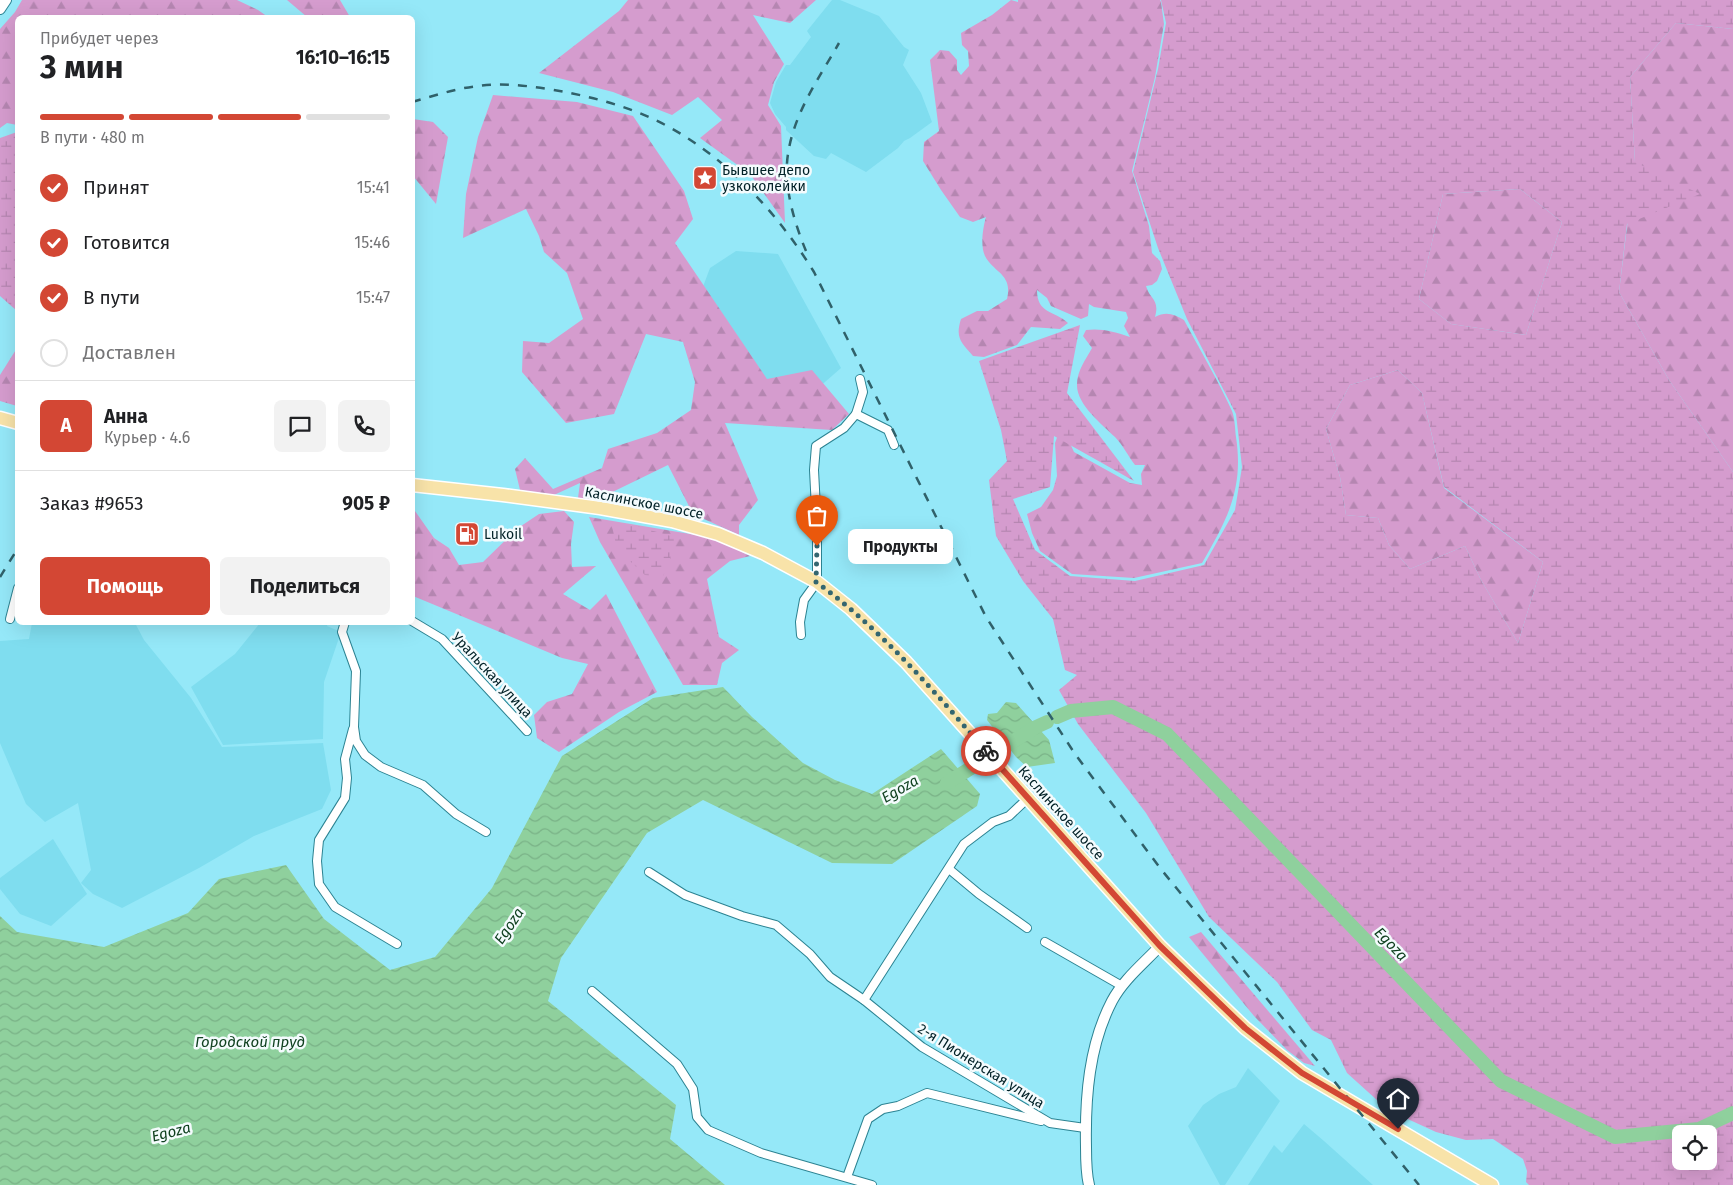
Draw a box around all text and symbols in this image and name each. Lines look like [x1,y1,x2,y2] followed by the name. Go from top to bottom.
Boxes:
[40,29,159,48] text: Прибудет через
[296,46,390,69] text: 16:10–16:15
[40,48,123,86] text: 3 мин
[40,128,145,147] text: В пути · 480 m
[722,162,810,195] place label: Бывшее депо узкоколейки
[692,165,718,191] place icon: Бывшее депо узкоколейки
[40,174,68,202] icon: check
[83,176,149,199] text: Принят
[357,178,390,197] text: 15:41
[40,229,68,257] icon: check
[83,231,170,254] text: Готовится
[354,233,390,252] text: 15:46
[40,284,68,312] icon: check
[83,286,140,309] text: В пути
[356,288,390,307] text: 15:47
[83,341,176,364] text: Доставлен
[274,400,326,452] button: chat
[338,400,390,452] button: phone
[104,405,148,428] text: Анна
[60,414,72,437] text: А
[104,428,190,447] text: Курьер · 4.6
[583,483,705,523] street label: Каслинское шоссе
[40,492,143,515] text: Заказ #9653
[342,492,390,515] text: 905 ₽
[796,495,838,546] pin
[803,502,831,530] icon: bag
[454,521,480,547] fuel station icon: Lukoil
[484,526,522,543] place label: Lukoil
[847,528,952,564] callout: Продукты
[863,537,938,556] text: Продукты
[40,557,210,615] button: Помощь
[220,557,390,615] button: Поделиться
[448,629,536,721] street label: Уральская улица
[961,726,1011,776] courier
[972,737,1000,765] icon: bike
[1014,763,1108,863] street label: Каслинское шоссе
[878,771,922,807] water label: Egoza
[490,904,528,948] water label: Egoza
[1371,923,1411,965] water label: Egoza
[915,1020,1047,1112] street label: 2-я Пионерская улица
[195,1033,305,1051] water label: Городской пруд
[1377,1078,1419,1129] pin
[1384,1085,1412,1113] icon: home
[150,1118,192,1146] water label: Egoza
[1672,1125,1717,1170] map controls
[1672,1125,1717,1170] button: locate

